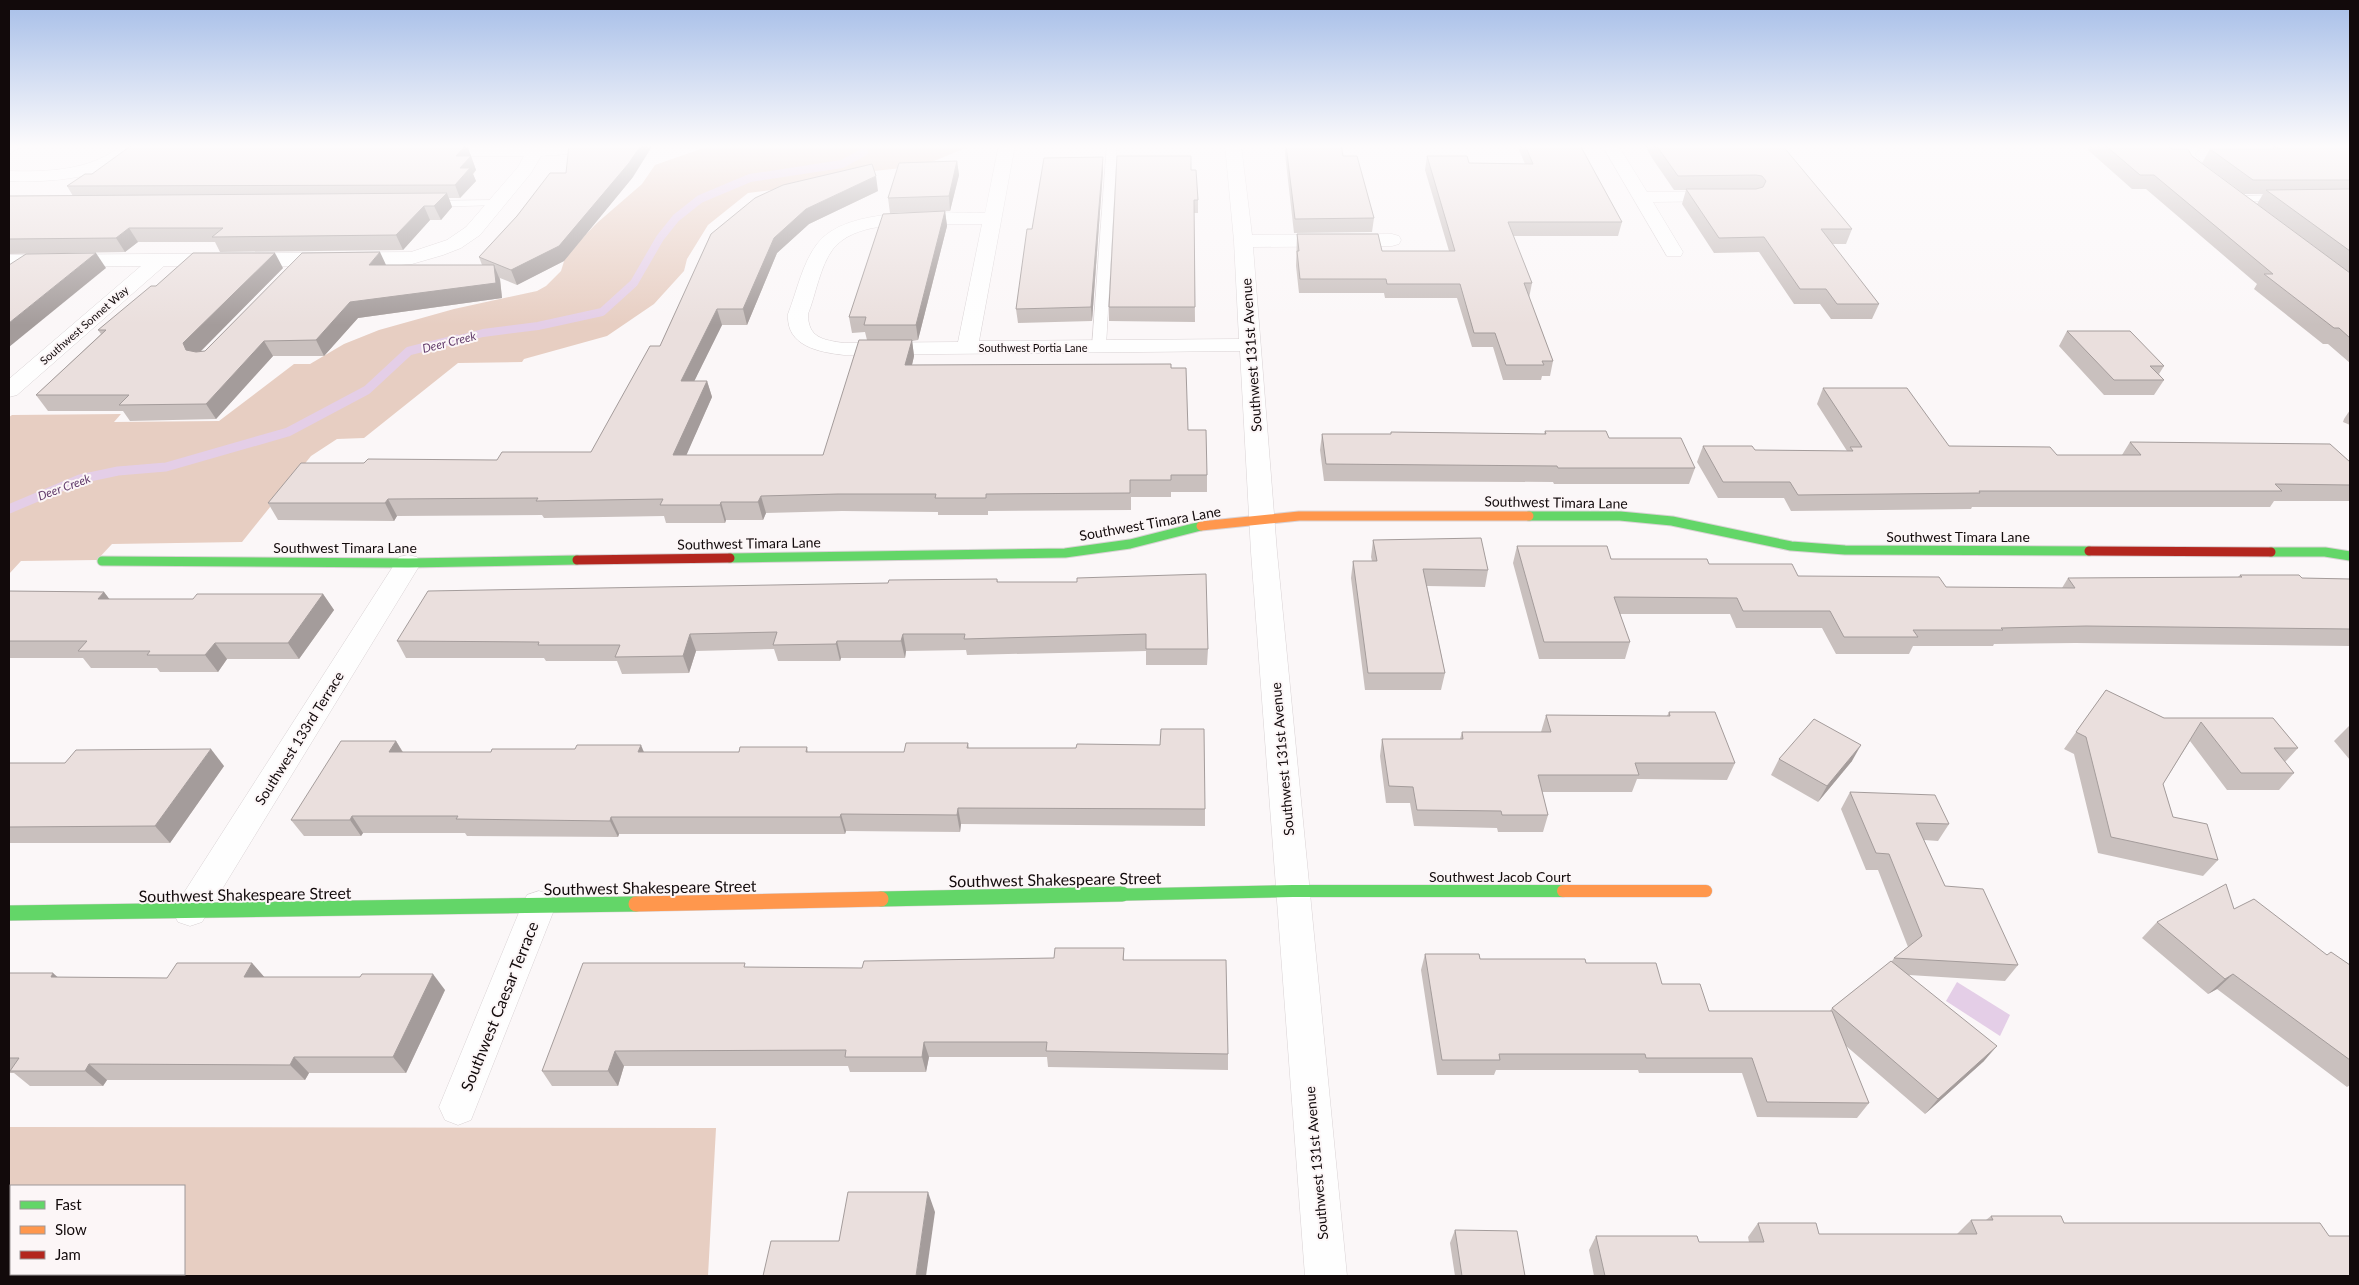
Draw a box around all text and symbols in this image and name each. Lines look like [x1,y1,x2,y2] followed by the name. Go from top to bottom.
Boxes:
[1237,278,1265,432] street label: Southwest 131st Avenue
[37,283,131,367] street label: Southwest Sonnet Way
[420,328,478,356] water label: Deer Creek
[979,341,1088,354] street label: Southwest Portia Lane
[36,470,93,503] water label: Deer Creek
[1484,492,1628,512] street label: Southwest Timara Lane
[1078,502,1222,544] street label: Southwest Timara Lane
[1886,528,2030,545] street label: Southwest Timara Lane
[677,533,821,553] street label: Southwest Timara Lane
[273,539,417,556] street label: Southwest Timara Lane
[251,668,347,808] street label: Southwest 133rd Terrace
[1267,682,1297,836] street label: Southwest 131st Avenue
[948,868,1162,890] street label: Southwest Shakespeare Street
[1429,868,1571,885] street label: Southwest Jacob Court
[543,876,757,898] street label: Southwest Shakespeare Street
[138,883,352,905] street label: Southwest Shakespeare Street
[456,918,542,1094] street label: Southwest Caesar Terrace
[1301,1086,1331,1240] street label: Southwest 131st Avenue
[10,1185,185,1275] legend
[55,1195,82,1213] text: Fast
[55,1220,87,1238] text: Slow
[55,1245,81,1263] text: Jam

